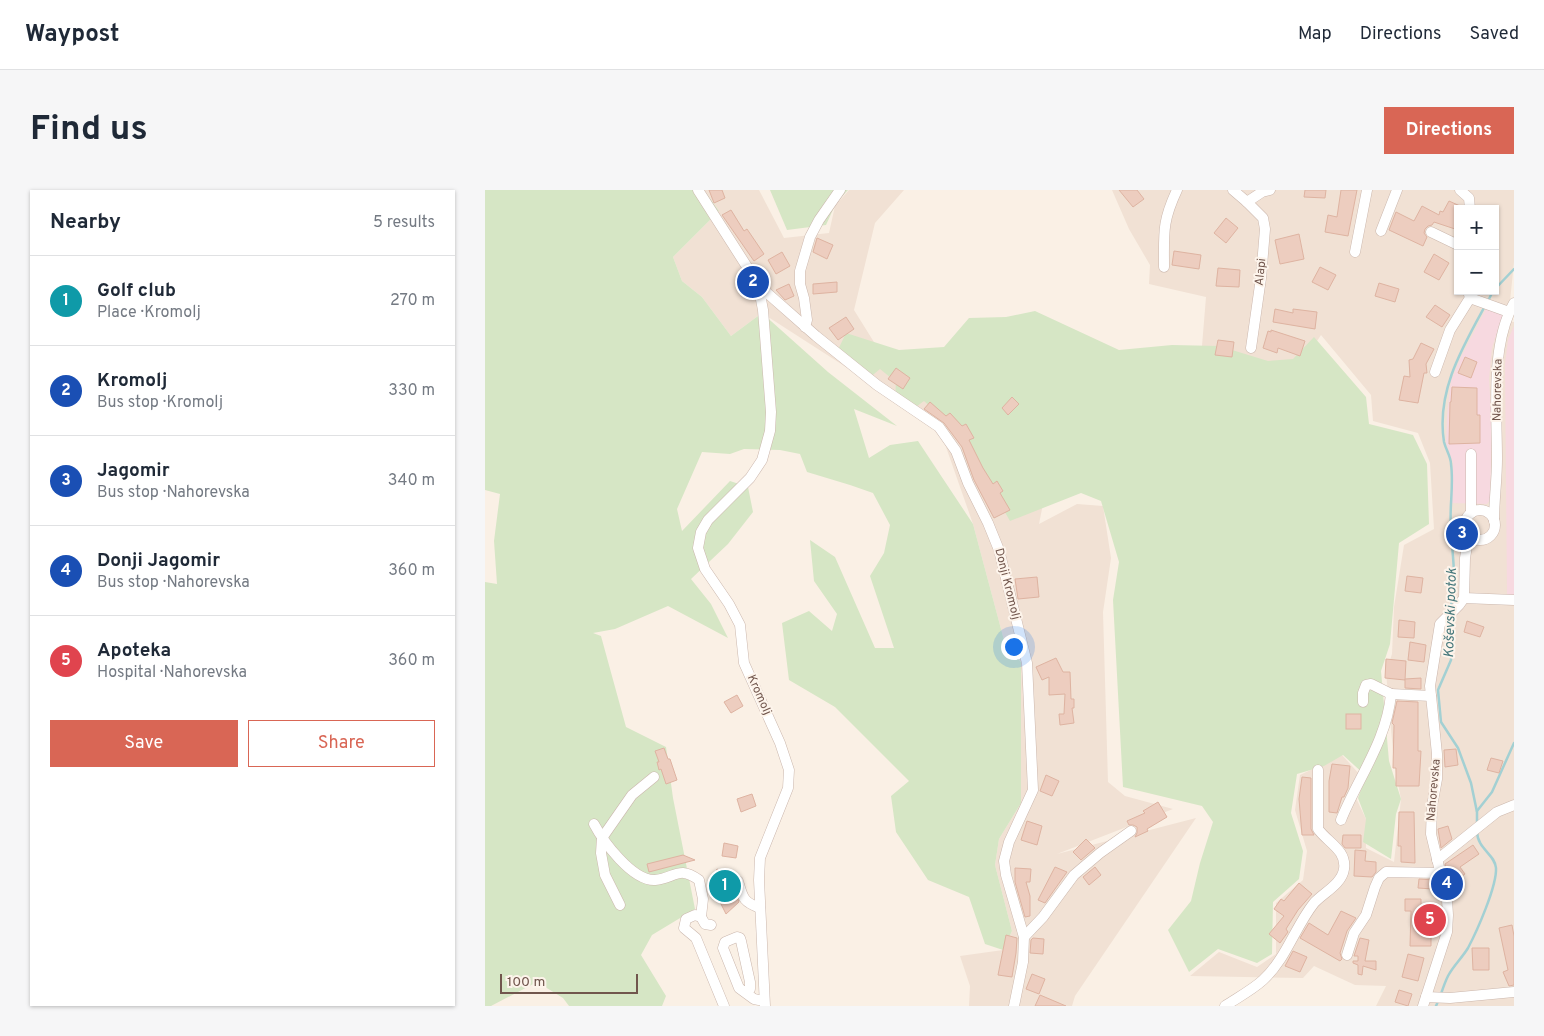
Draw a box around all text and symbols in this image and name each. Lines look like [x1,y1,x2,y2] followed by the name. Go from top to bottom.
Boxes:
[25,20,119,50] text: Waypost
[1298,23,1332,46] text: Map
[1360,23,1442,46] text: Directions
[1470,23,1519,46] text: Saved
[1384,107,1514,154] button: Directions
[30,108,148,152] text: Find us
[1454,205,1499,295] map controls
[1454,205,1499,250] button: +
[50,209,121,236] text: Nearby
[373,213,435,233] text: 5 results
[1454,250,1499,295] button: −
[1252,257,1270,287] street label: Alapi
[737,263,769,301] pin: 2
[97,279,176,303] text: Golf club
[63,291,69,311] text: 1
[390,291,435,311] text: 270 m
[97,303,201,323] text: Place · Kromolj
[1489,359,1507,421] street label: Nahorevska
[97,369,167,393] text: Kromolj
[61,381,71,401] text: 2
[388,381,435,401] text: 330 m
[97,393,223,413] text: Bus stop · Kromolj
[97,459,170,483] text: Jagomir
[61,471,71,491] text: 3
[388,471,435,491] text: 340 m
[97,483,250,503] text: Bus stop · Nahorevska
[1446,515,1478,553] pin: 3
[990,547,1024,621] street label: Donji Kromolj
[97,549,220,573] text: Donji Jagomir
[61,561,71,581] text: 4
[388,561,435,581] text: 360 m
[1441,567,1461,658] water label: Koševski potok
[97,573,250,593] text: Bus stop · Nahorevska
[1001,634,1027,660] your location
[97,639,171,663] text: Apoteka
[61,651,71,671] text: 5
[388,651,435,671] text: 360 m
[97,663,247,683] text: Hospital · Nahorevska
[743,672,775,718] street label: Kromolj
[50,720,238,767] button: Save
[248,720,435,767] button: Share
[1423,758,1445,822] street label: Nahorevska
[1431,865,1463,903] pin: 4
[709,867,741,905] pin: 1
[1414,901,1446,939] pin: 5
[500,971,637,994] scale bar
[507,974,545,991] text: 100 m

